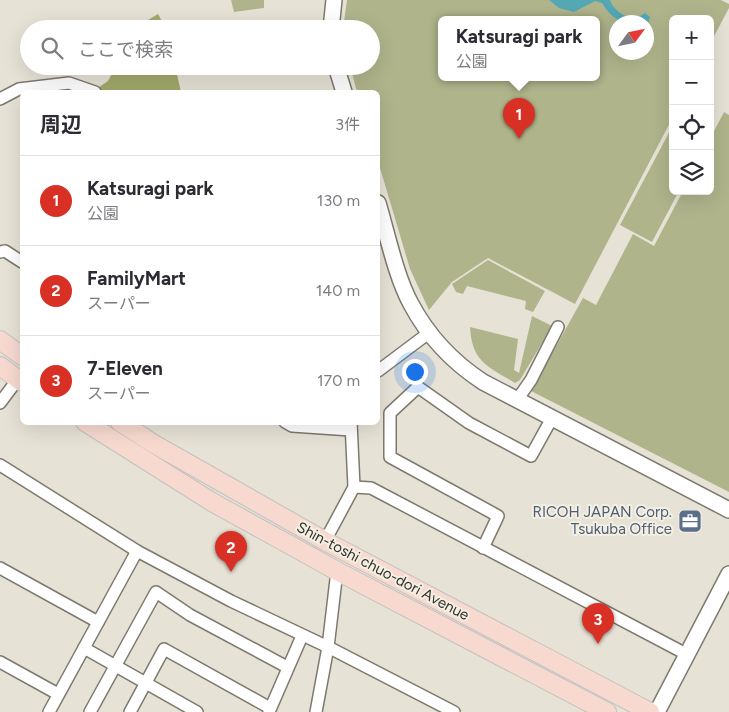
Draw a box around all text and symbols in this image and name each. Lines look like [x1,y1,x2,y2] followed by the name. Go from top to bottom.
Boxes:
[609,15,654,60] north arrow
[669,15,714,195] map controls
[669,15,714,60] button: +
[438,16,600,81] popup
[20,20,380,75] search box
[456,25,582,48] text: Katsuragi park
[38,34,66,62] icon: search
[78,38,173,61] text: ここで検索
[456,52,488,71] text: 公園
[669,60,714,105] button: −
[503,98,535,139] pin: 1
[669,105,714,150] button: locate
[40,112,82,137] text: 周辺
[335,115,360,134] text: 3件
[669,150,714,195] button: layers
[87,177,214,200] text: Katsuragi park
[53,191,59,210] text: 1
[317,191,360,210] text: 130 m
[87,204,119,223] text: 公園
[87,267,186,290] text: FamilyMart
[51,281,61,300] text: 2
[316,281,360,300] text: 140 m
[87,294,151,313] text: スーパー
[87,357,163,380] text: 7-Eleven
[402,359,428,385] your location
[52,371,60,390] text: 3
[317,371,360,390] text: 170 m
[87,384,151,403] text: スーパー
[533,503,672,538] place label: RICOH JAPAN Corp. Tsukuba Office
[677,508,703,534] office icon: RICOH JAPAN Corp. Tsukuba Office
[294,518,472,624] street label: Shin-toshi chuo-dori Avenue
[215,531,247,572] pin: 2
[582,603,614,644] pin: 3

